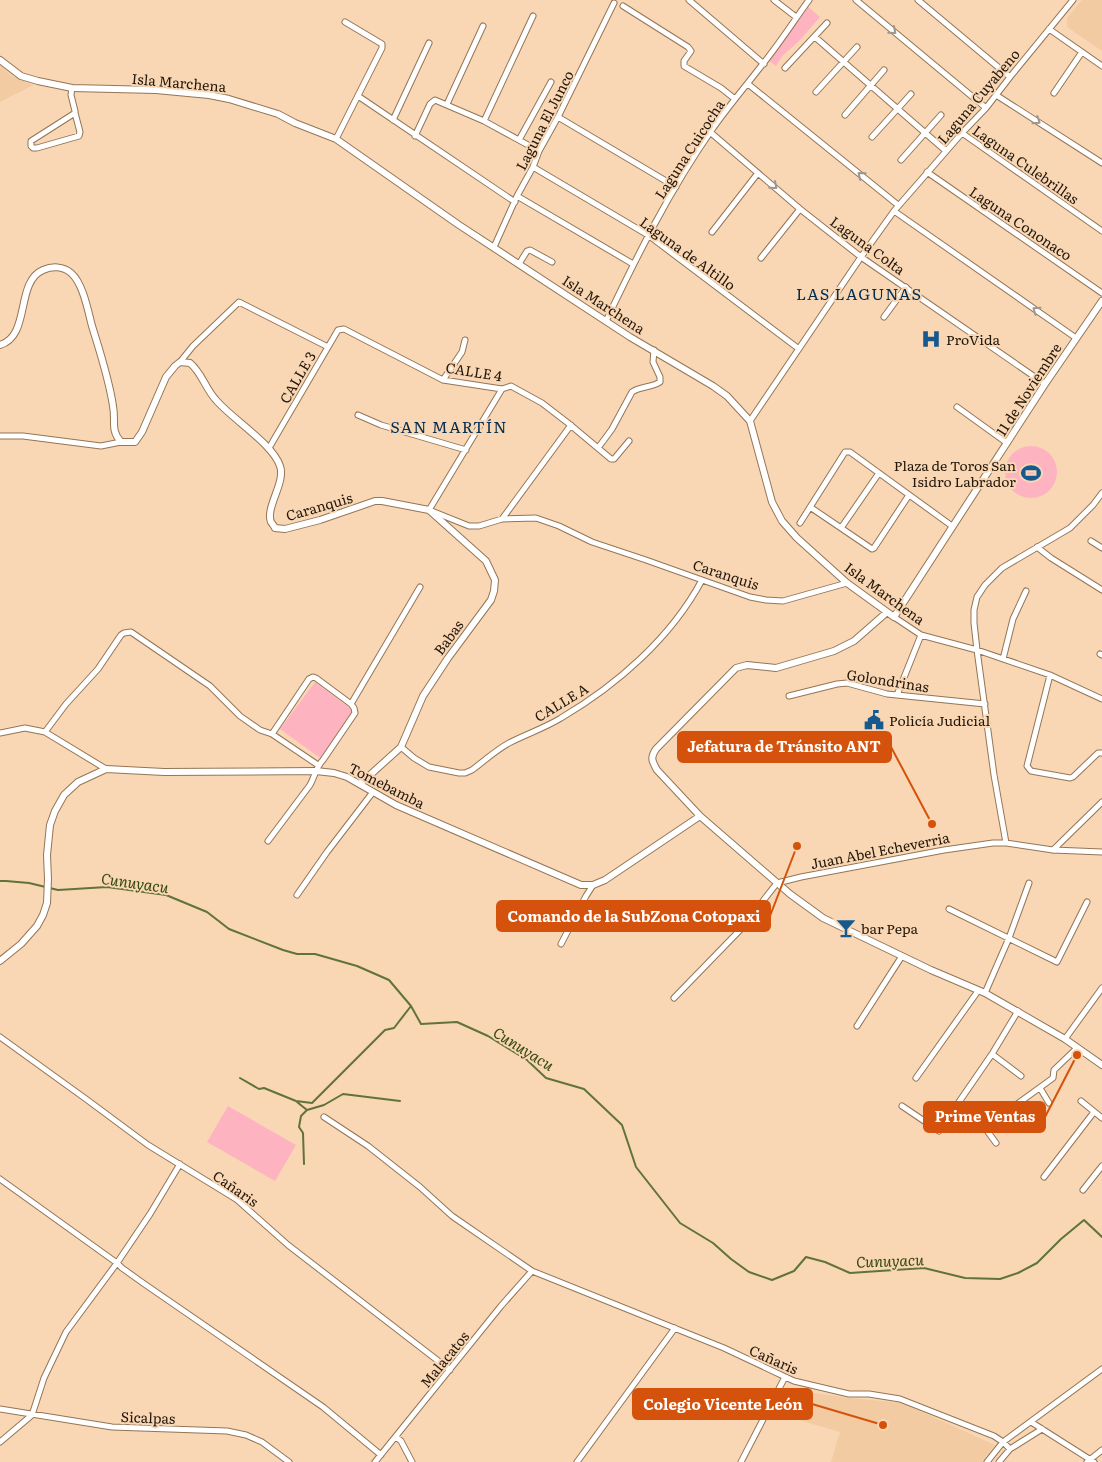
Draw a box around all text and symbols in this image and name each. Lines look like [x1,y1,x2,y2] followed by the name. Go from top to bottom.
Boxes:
[888,25,897,34] one-way arrow
[932,44,1024,148] street label: Laguna Cuyabeno
[510,67,578,173] street label: Laguna El Junco
[131,68,228,96] street label: Isla Marchena
[649,95,729,203] street label: Laguna Cuicocha
[1031,115,1041,124] one-way arrow
[969,120,1083,208] street label: Laguna Culebrillas
[857,171,866,180] one-way arrow
[769,181,778,190] one-way arrow
[966,181,1076,265] street label: Laguna Cononaco
[636,211,740,295] street label: Laguna de Altillo
[826,211,910,279] street label: Laguna Colta
[559,270,650,338] street label: Isla Marchena
[796,281,922,305] district label: LAS LAGUNAS
[1032,307,1042,316] one-way arrow
[920,328,942,350] hospital icon: ProVida
[946,329,1000,349] place label: ProVida
[990,339,1066,439] street label: 11 de Noviembre
[274,347,320,407] street label: CALLE 3
[444,357,504,385] street label: CALLE 4
[390,414,508,438] district label: SAN MARTÍN
[894,455,1016,491] place label: Plaza de Toros San Isidro Labrador
[1020,462,1042,484] sports icon: Plaza de Toros San Isidro Labrador
[283,487,355,525] street label: Caranquis
[690,554,762,594] street label: Caranquis
[841,557,930,629] street label: Isla Marchena
[429,616,467,658] street label: Babas
[845,664,931,696] street label: Golondrinas
[530,678,592,726] street label: CALLE A
[863,709,885,731] public building icon: Policía Judicial
[889,710,990,730] place label: Policía Judicial
[678,732,891,762] callout: Jefatura de Tránsito ANT
[687,734,881,757] text: Jefatura de Tránsito ANT
[346,757,429,813] street label: Tomebamba
[809,827,952,873] street label: Juan Abel Echeverria
[100,866,170,898] water label: Cunuyacu
[497,901,770,931] callout: Comando de la SubZona Cotopaxi
[508,904,761,927] text: Comando de la SubZona Cotopaxi
[835,917,857,939] bar icon: bar Pepa
[861,918,919,938] place label: bar Pepa
[489,1020,559,1076] water label: Cunuyacu
[924,1102,1045,1132] callout: Prime Ventas
[935,1104,1036,1127] text: Prime Ventas
[209,1165,263,1211] street label: Cañaris
[856,1247,925,1273] water label: Cunuyacu
[415,1326,473,1392] street label: Malacatos
[746,1339,802,1379] street label: Cañaris
[633,1389,812,1419] callout: Colegio Vicente León
[643,1392,803,1415] text: Colegio Vicente León
[120,1406,176,1428] street label: Sicalpas

